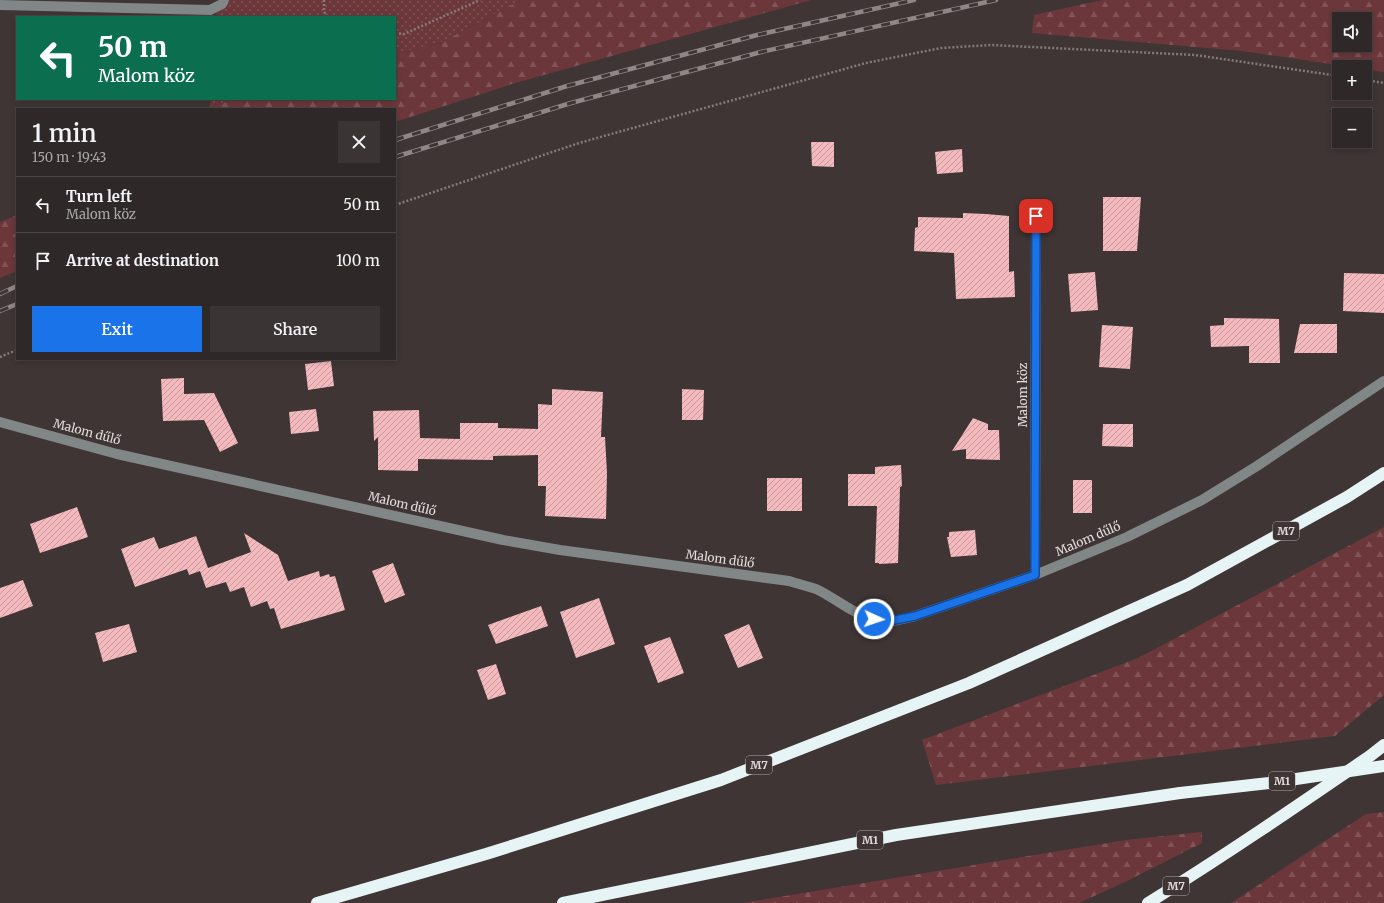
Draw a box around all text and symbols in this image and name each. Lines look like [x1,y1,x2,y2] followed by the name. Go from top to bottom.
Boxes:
[1332,12,1372,148] map controls
[1332,12,1372,52] button: sound
[98,29,167,65] text: 50 m
[32,32,84,84] icon: left
[1332,60,1372,100] button: +
[98,64,195,87] text: Malom köz
[1332,108,1372,148] button: −
[32,118,97,149] text: 1 min
[338,121,380,163] button: close
[32,149,107,166] text: 150 m · 19:43
[66,187,132,206] text: Turn left
[32,194,54,216] icon: left
[343,195,380,214] text: 50 m
[1019,199,1053,233] pin
[1025,205,1047,227] icon: arrive
[66,206,136,223] text: Malom köz
[32,250,54,272] icon: arrive
[66,251,219,270] text: Arrive at destination
[336,251,380,270] text: 100 m
[32,306,202,352] button: Exit
[210,306,380,352] button: Share
[1015,362,1030,427] street label: Malom köz
[52,415,123,448] street label: Malom dűlő
[367,488,438,519] street label: Malom dűlő
[1053,518,1123,559] street label: Malom dűlő
[1273,522,1299,540] road number: M7
[685,546,755,571] street label: Malom dűlő
[853,598,895,640] position arrow
[746,756,772,774] road number: M7
[1269,772,1295,790] road number: M1
[857,831,883,849] road number: M1
[1163,877,1189,895] road number: M7

